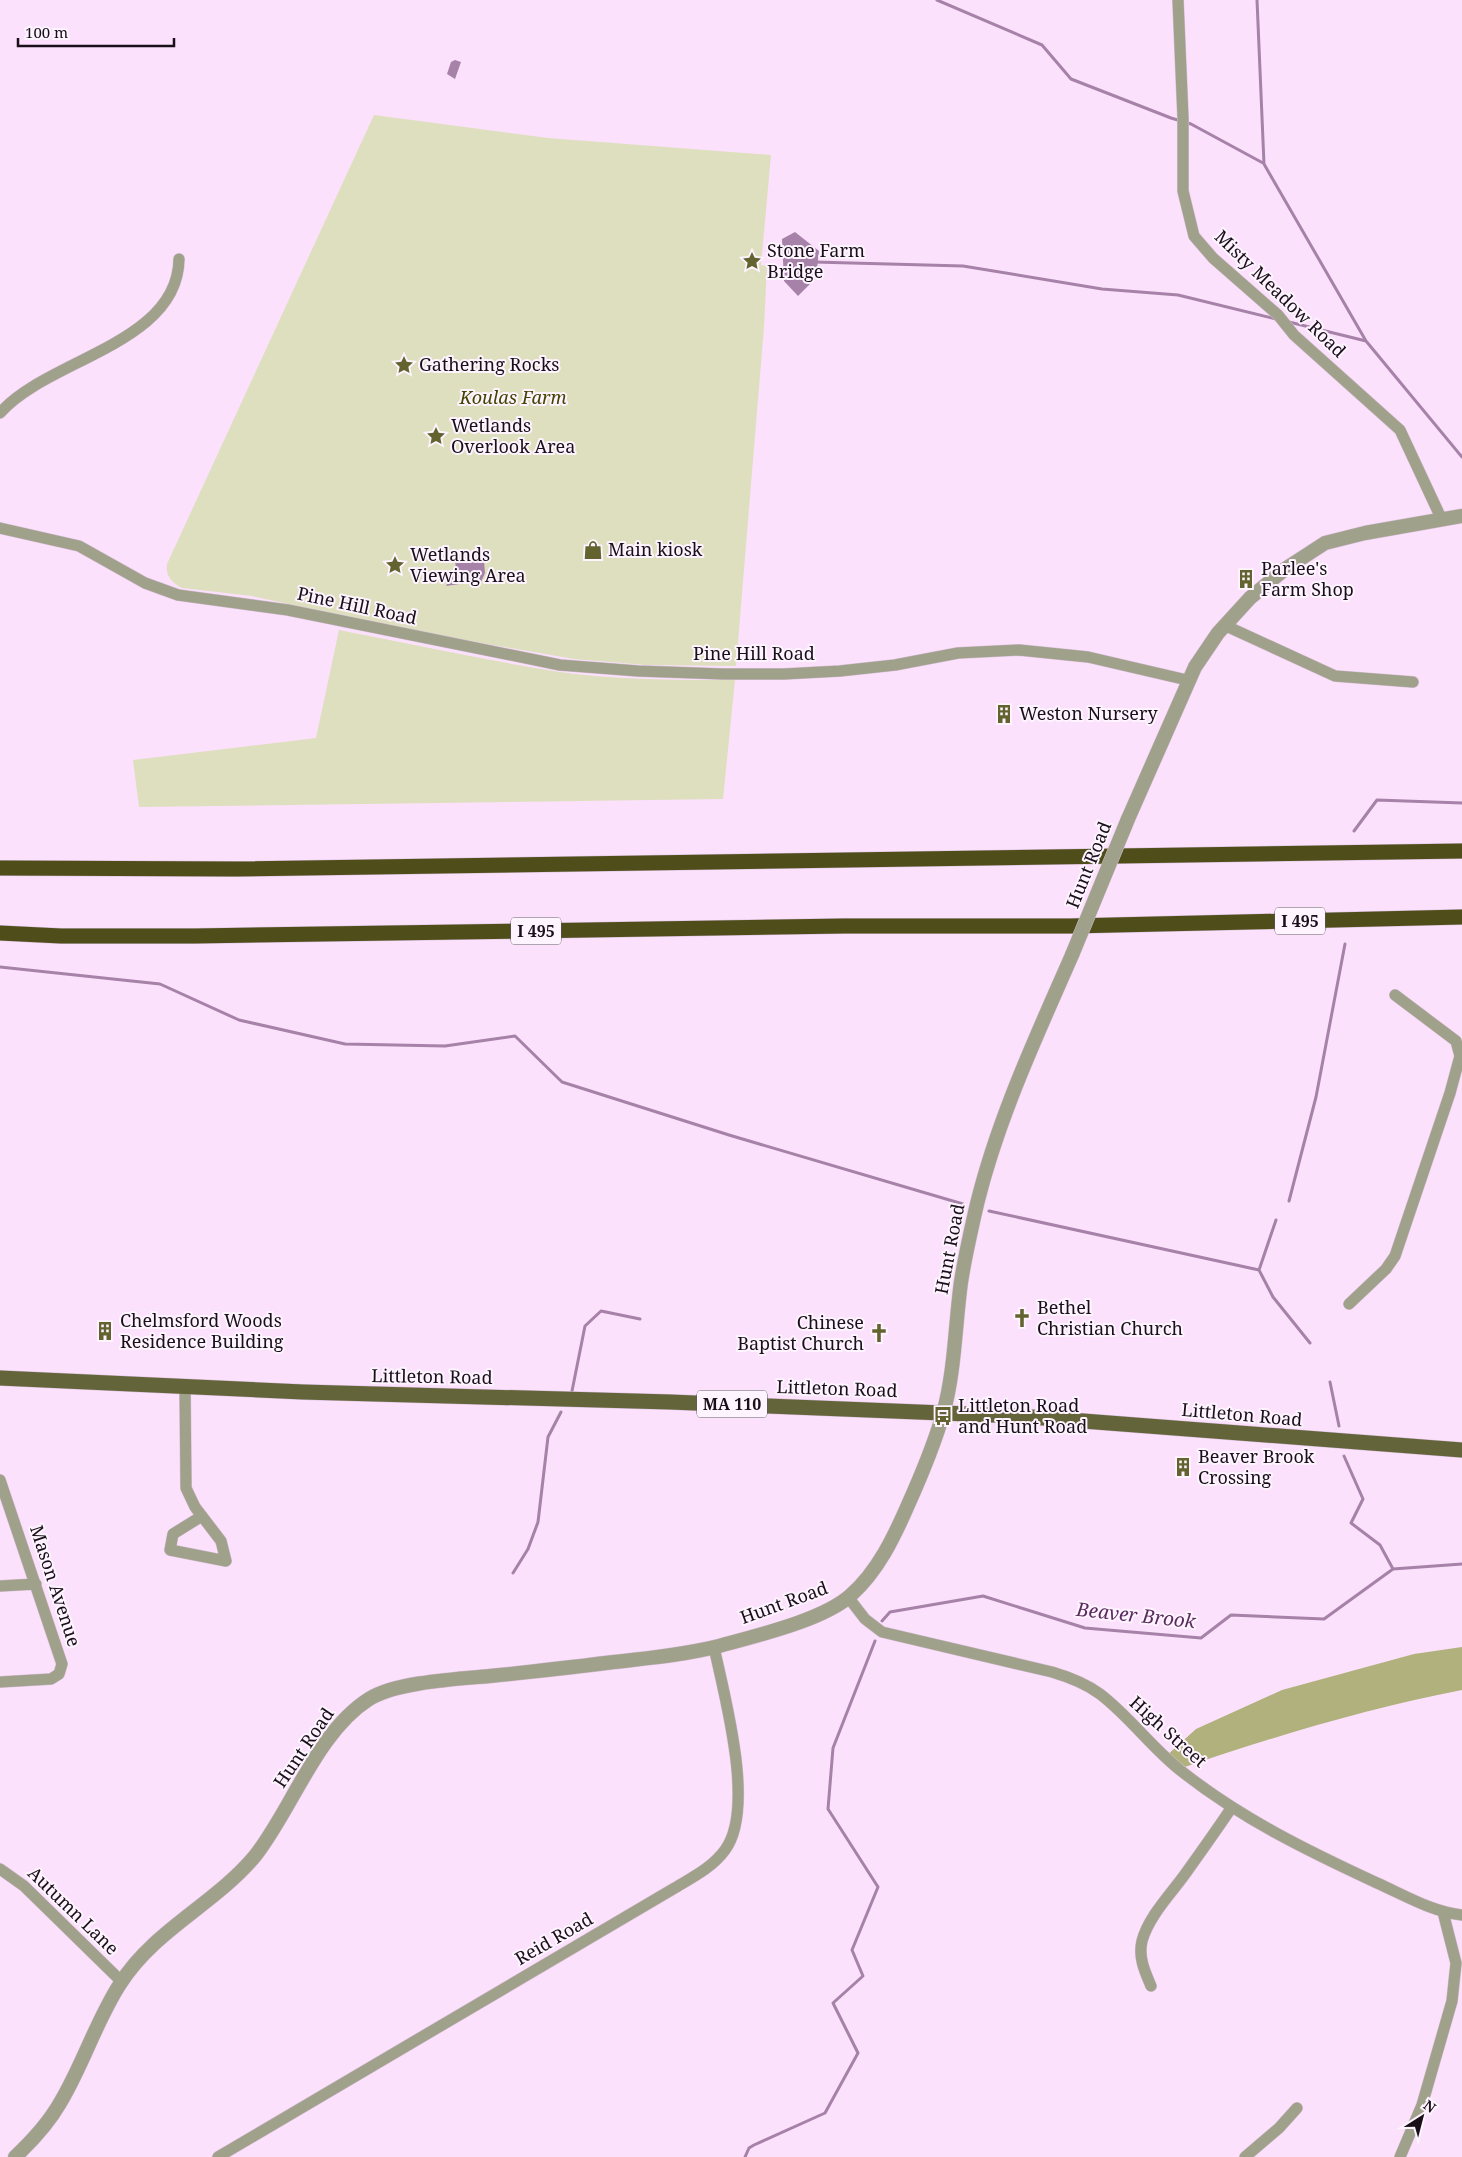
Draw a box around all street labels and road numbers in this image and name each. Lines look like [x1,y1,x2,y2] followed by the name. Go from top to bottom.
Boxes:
[1210,224,1351,362] street label: Misty Meadow Road
[295,581,419,629] street label: Pine Hill Road
[693,641,815,665] street label: Pine Hill Road
[1060,818,1116,912] street label: Hunt Road
[1275,908,1325,934] road number: I 495
[511,918,561,944] road number: I 495
[928,1202,970,1296] street label: Hunt Road
[371,1363,493,1389] street label: Littleton Road
[776,1374,898,1402] street label: Littleton Road
[697,1390,767,1418] road number: MA 110
[1181,1397,1304,1431] street label: Littleton Road
[25,1522,87,1649] street label: Mason Avenue
[736,1575,831,1629] street label: Hunt Road
[1125,1690,1212,1772] street label: High Street
[268,1703,339,1792] street label: Hunt Road
[23,1861,124,1960] street label: Autumn Lane
[510,1906,597,1970] street label: Reid Road

